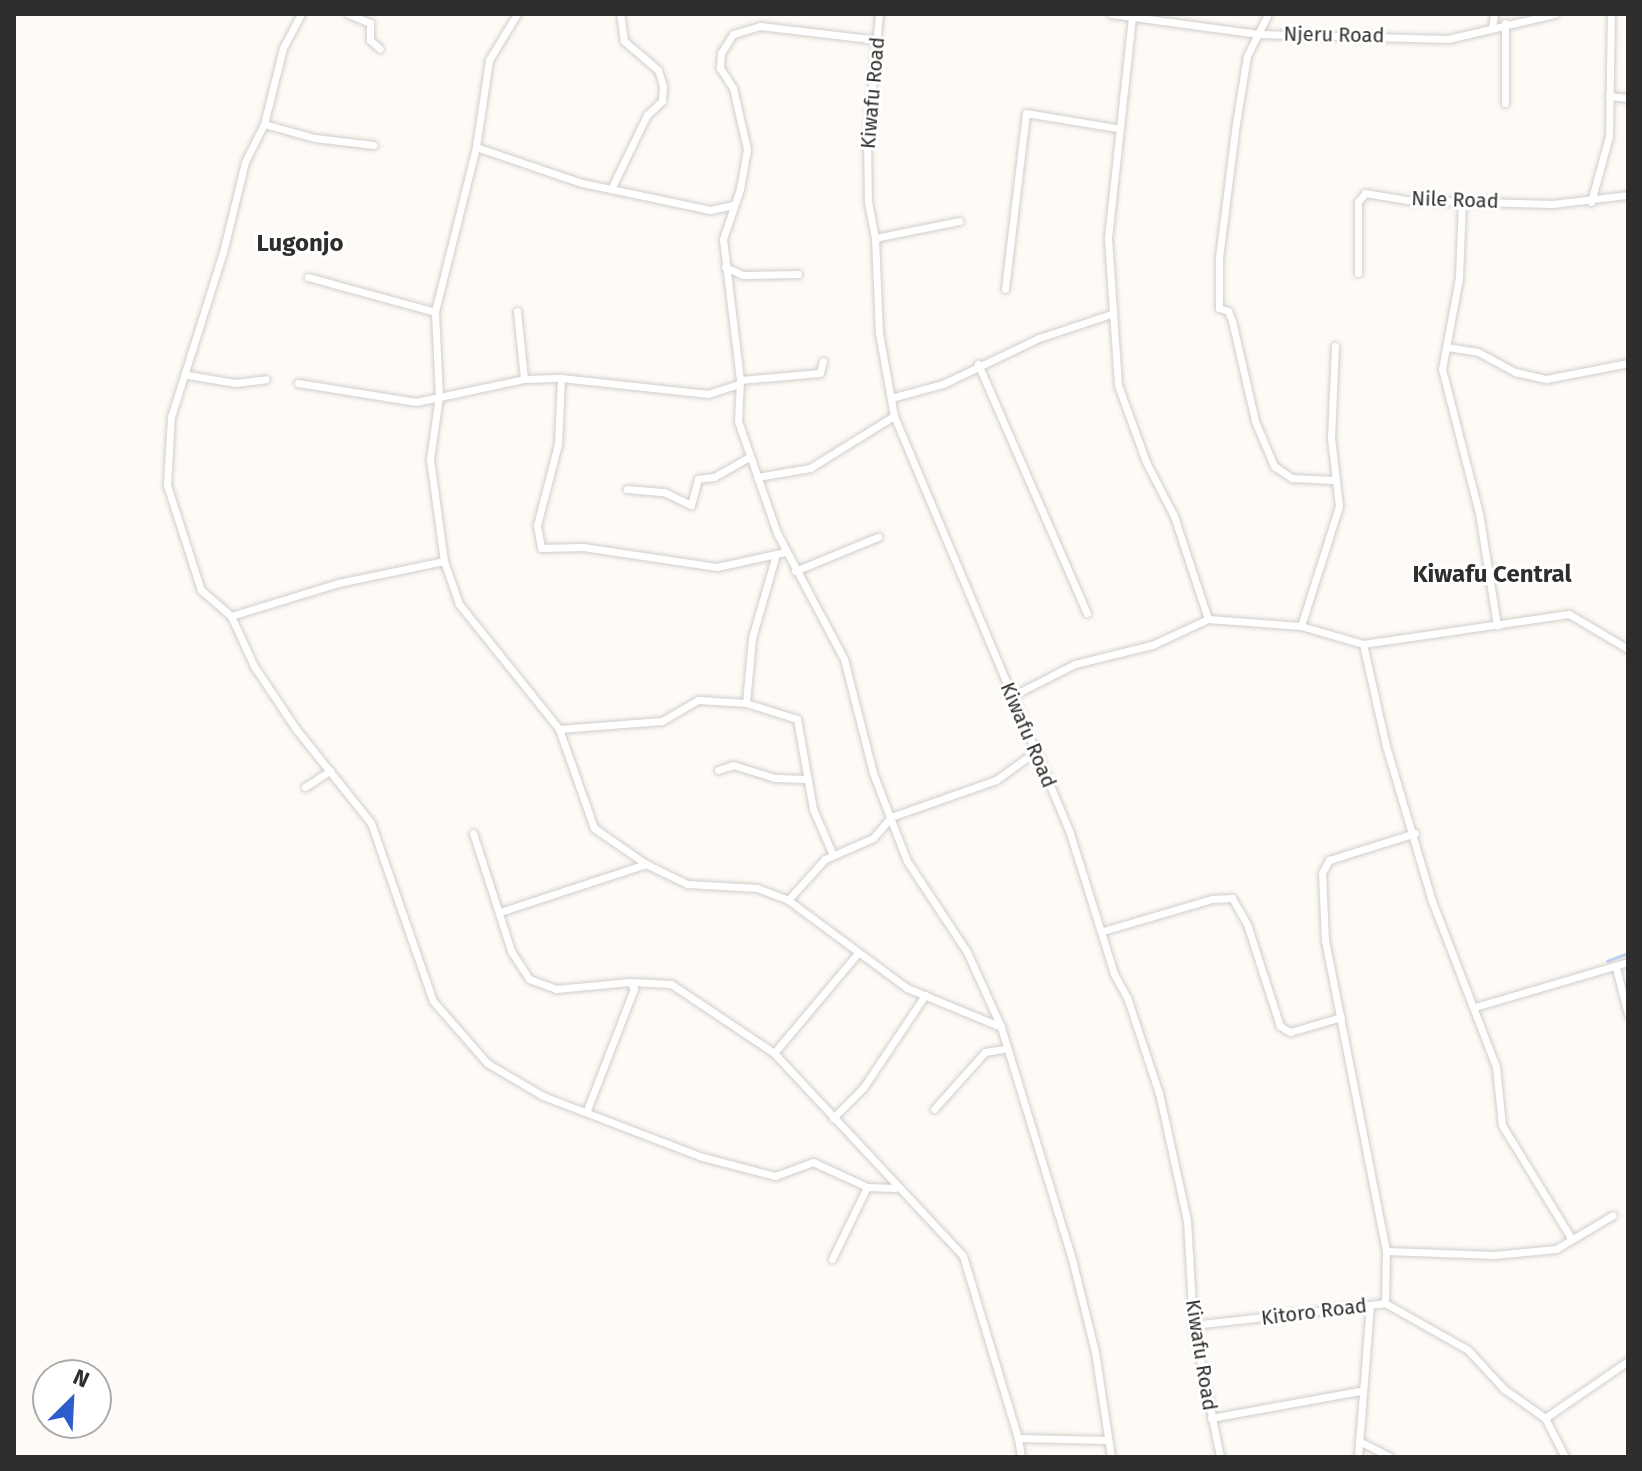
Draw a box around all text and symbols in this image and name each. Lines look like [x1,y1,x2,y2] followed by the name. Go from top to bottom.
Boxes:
[1283,22,1385,48] street label: Njeru Road
[856,36,890,150] street label: Kiwafu Road
[1411,186,1499,214] street label: Nile Road
[257,230,343,258] district label: Lugonjo
[1412,561,1572,589] district label: Kiwafu Central
[995,679,1061,791] street label: Kiwafu Road
[1260,1294,1368,1330] street label: Kitoro Road
[1180,1298,1222,1412] street label: Kiwafu Road
[32,1359,112,1439] north arrow
[69,1363,93,1394] text: N

